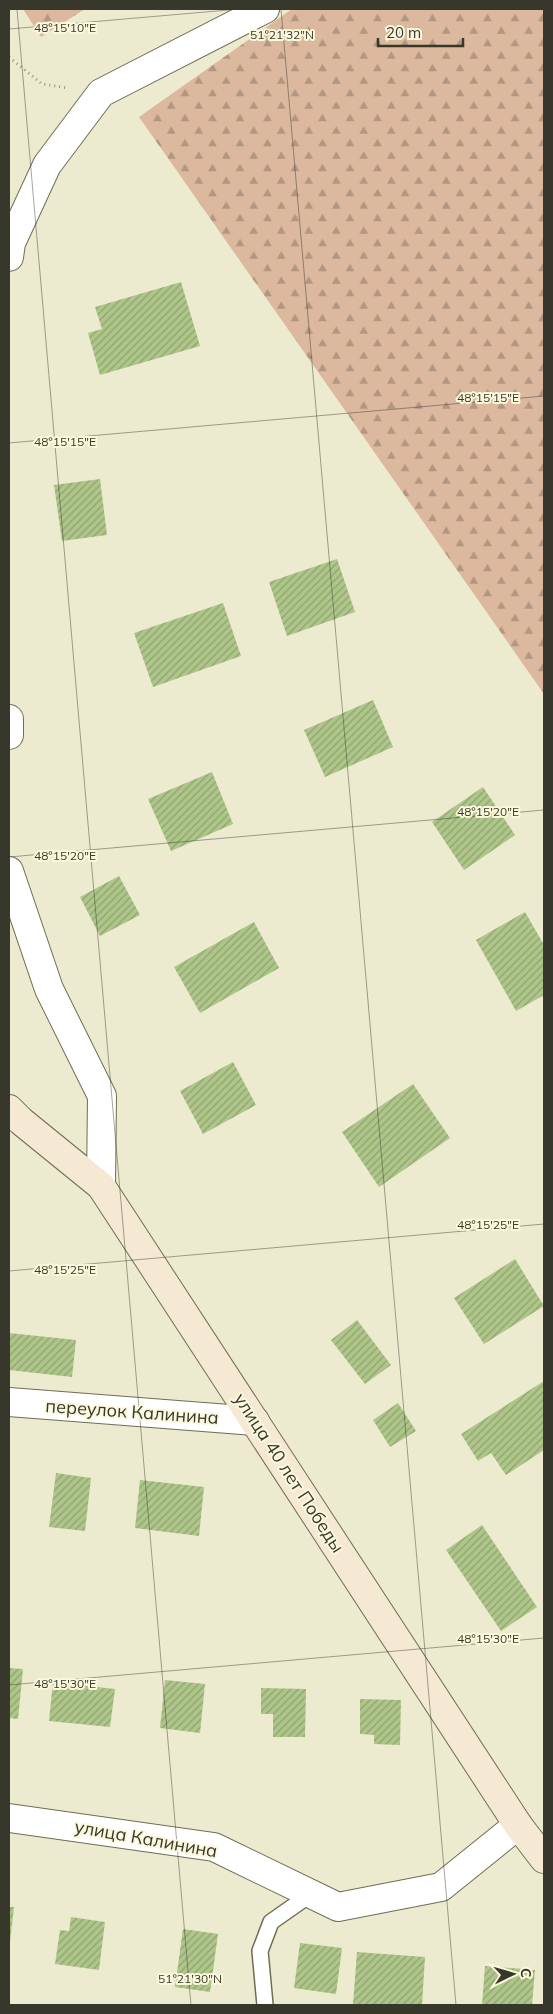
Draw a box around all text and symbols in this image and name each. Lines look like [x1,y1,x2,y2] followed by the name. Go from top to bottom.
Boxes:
[378,15,463,47] scale bar
[34,20,96,35] text: 48°15'10"E
[386,23,421,42] text: 20 m
[250,27,314,42] text: 51°21'32"N
[457,390,519,405] text: 48°15'15"E
[34,434,96,449] text: 48°15'15"E
[457,804,519,819] text: 48°15'20"E
[34,848,96,863] text: 48°15'20"E
[457,1217,519,1232] text: 48°15'25"E
[34,1262,96,1277] text: 48°15'25"E
[229,1389,350,1557] street label: улица 40 лет Победы
[45,1394,219,1429] street label: переулок Калинина
[457,1631,519,1646] text: 48°15'30"E
[34,1676,96,1691] text: 48°15'30"E
[73,1815,219,1862] street label: улица Калинина
[488,1949,538,1999] north arrow
[517,1967,535,1978] text: С
[158,1971,222,1986] text: 51°21'30"N

